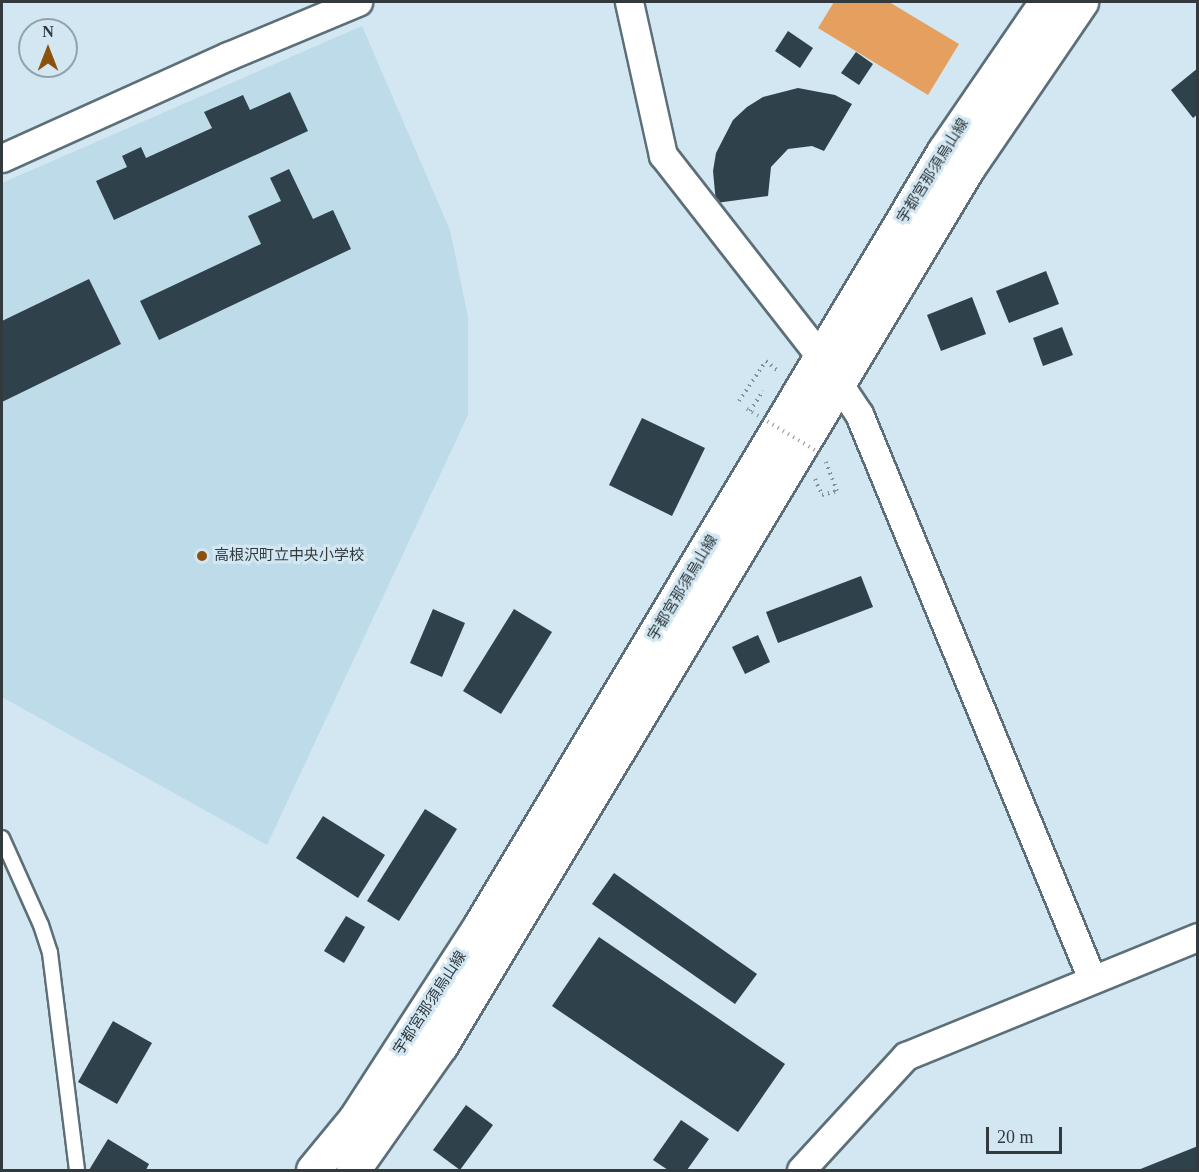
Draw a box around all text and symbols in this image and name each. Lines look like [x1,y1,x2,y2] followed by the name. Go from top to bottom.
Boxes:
[18,18,78,78] north arrow
[42,23,54,40] text: N
[894,115,972,227] street label: 宇都宮那須烏山線
[644,532,722,644] street label: 宇都宮那須烏山線
[214,547,364,565] place label: 高根沢町立中央小学校
[195,549,209,563] marker: 高根沢町立中央小学校
[390,948,470,1058] street label: 宇都宮那須烏山線
[989,1115,1066,1153] scale bar
[997,1127,1034,1147] text: 20 m

